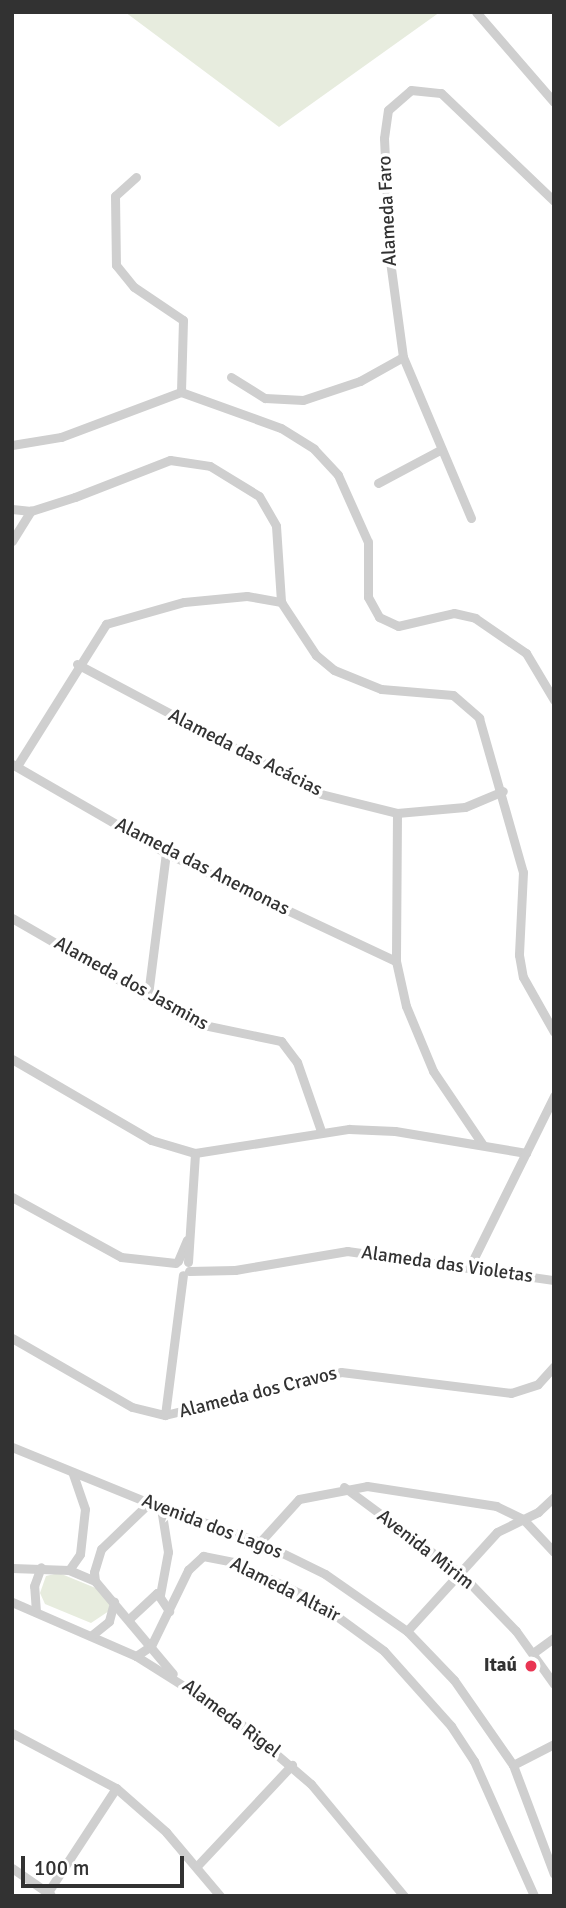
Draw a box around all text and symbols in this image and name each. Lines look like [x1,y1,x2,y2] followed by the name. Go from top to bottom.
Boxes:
[374,155,402,267] street label: Alameda Faro
[164,704,326,802] street label: Alameda das Acácias
[111,813,293,921] street label: Alameda das Anemonas
[50,932,212,1036] street label: Alameda dos Jasmins
[360,1242,534,1288] street label: Alameda das Violetas
[177,1362,339,1424] street label: Alameda dos Cravos
[139,1490,285,1564] street label: Avenida dos Lagos
[372,1505,478,1595] street label: Avenida Mirim
[226,1553,344,1627] street label: Alameda Altair
[484,1655,517,1677] place label: Itaú
[523,1658,539,1674] marker: Itaú
[177,1675,285,1763] street label: Alameda Rigel
[24,1842,187,1886] scale bar
[34,1855,89,1881] text: 100 m

